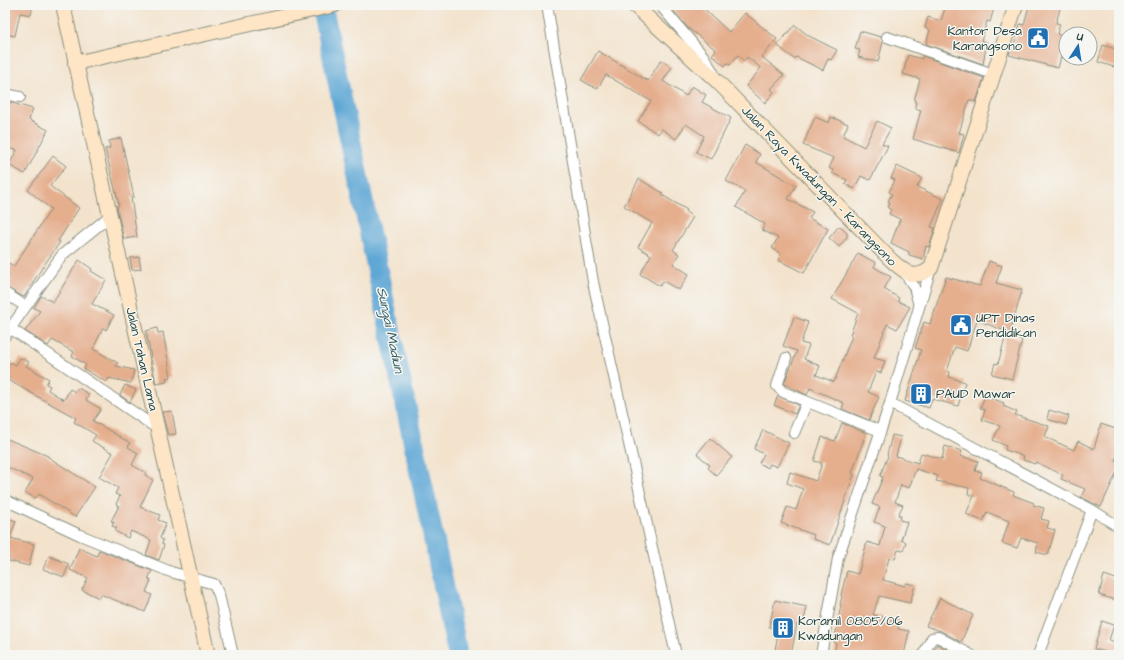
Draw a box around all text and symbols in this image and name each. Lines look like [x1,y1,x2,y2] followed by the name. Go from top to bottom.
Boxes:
[947,22,1023,56] place label: Kantor Desa Karangsono
[1025,25,1051,51] public building icon: Kantor Desa Karangsono
[1058,26,1098,66] north arrow
[1074,29,1085,45] text: U
[736,102,901,271] street label: Jalan Raya Kwadungan - Karangsono
[371,285,409,376] water label: Sungai Madiun
[121,305,163,413] street label: Jalan Tahan Lama
[976,309,1037,342] place label: UPT Dinas Pendidikan
[948,312,974,338] public building icon: UPT Dinas Pendidikan
[908,381,934,407] building icon: PAUD Mawar
[936,385,1015,403] place label: PAUD Mawar
[798,612,903,646] place label: Koramil 0805/06 Kwadungan
[770,615,796,641] building icon: Koramil 0805/06 Kwadungan

